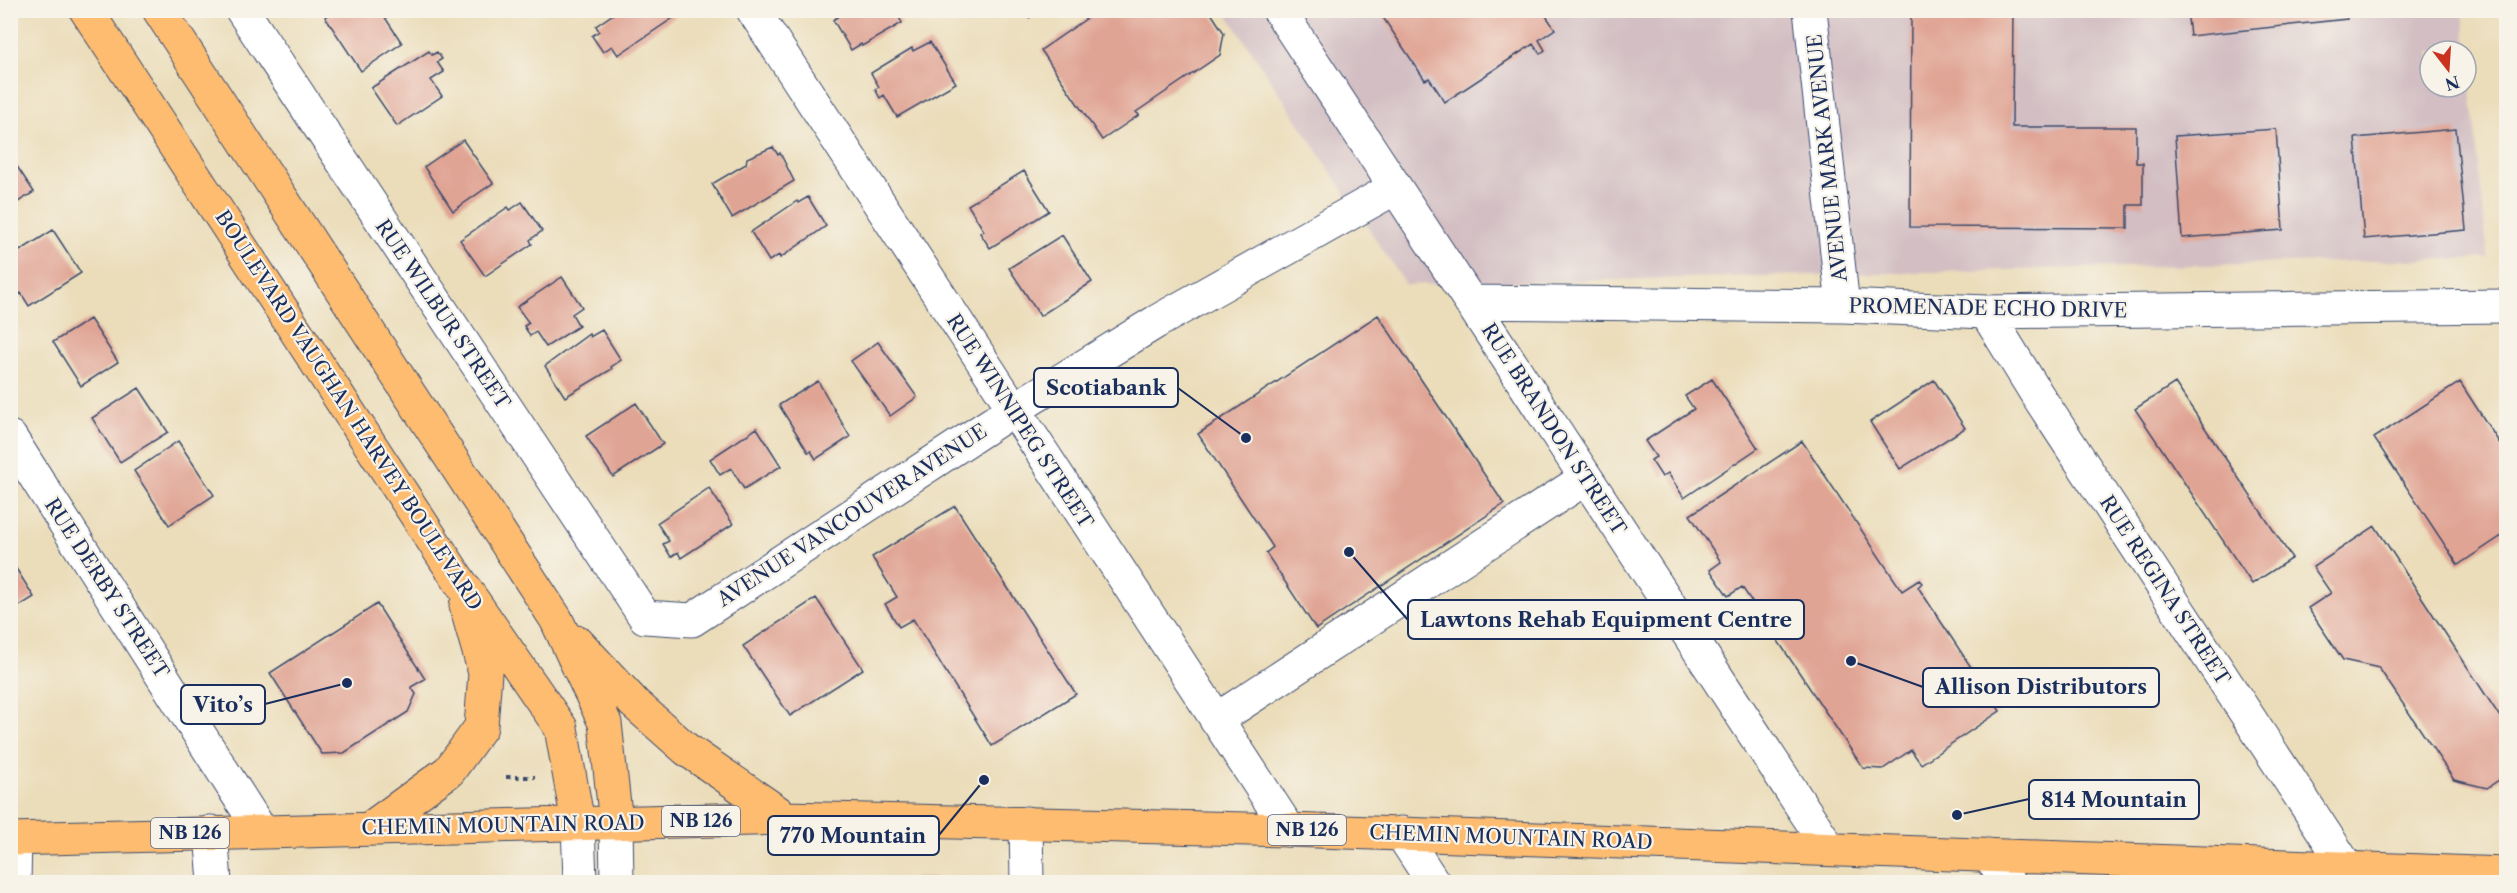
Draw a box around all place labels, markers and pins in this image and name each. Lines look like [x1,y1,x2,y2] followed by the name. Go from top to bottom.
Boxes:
[1034,368,1178,407] callout: Scotiabank
[1408,600,1804,639] callout: Lawtons Rehab Equipment Centre
[1923,668,2159,707] callout: Allison Distributors
[181,685,265,724] callout: Vito’s
[2029,780,2199,819] callout: 814 Mountain
[768,816,939,855] callout: 770 Mountain

